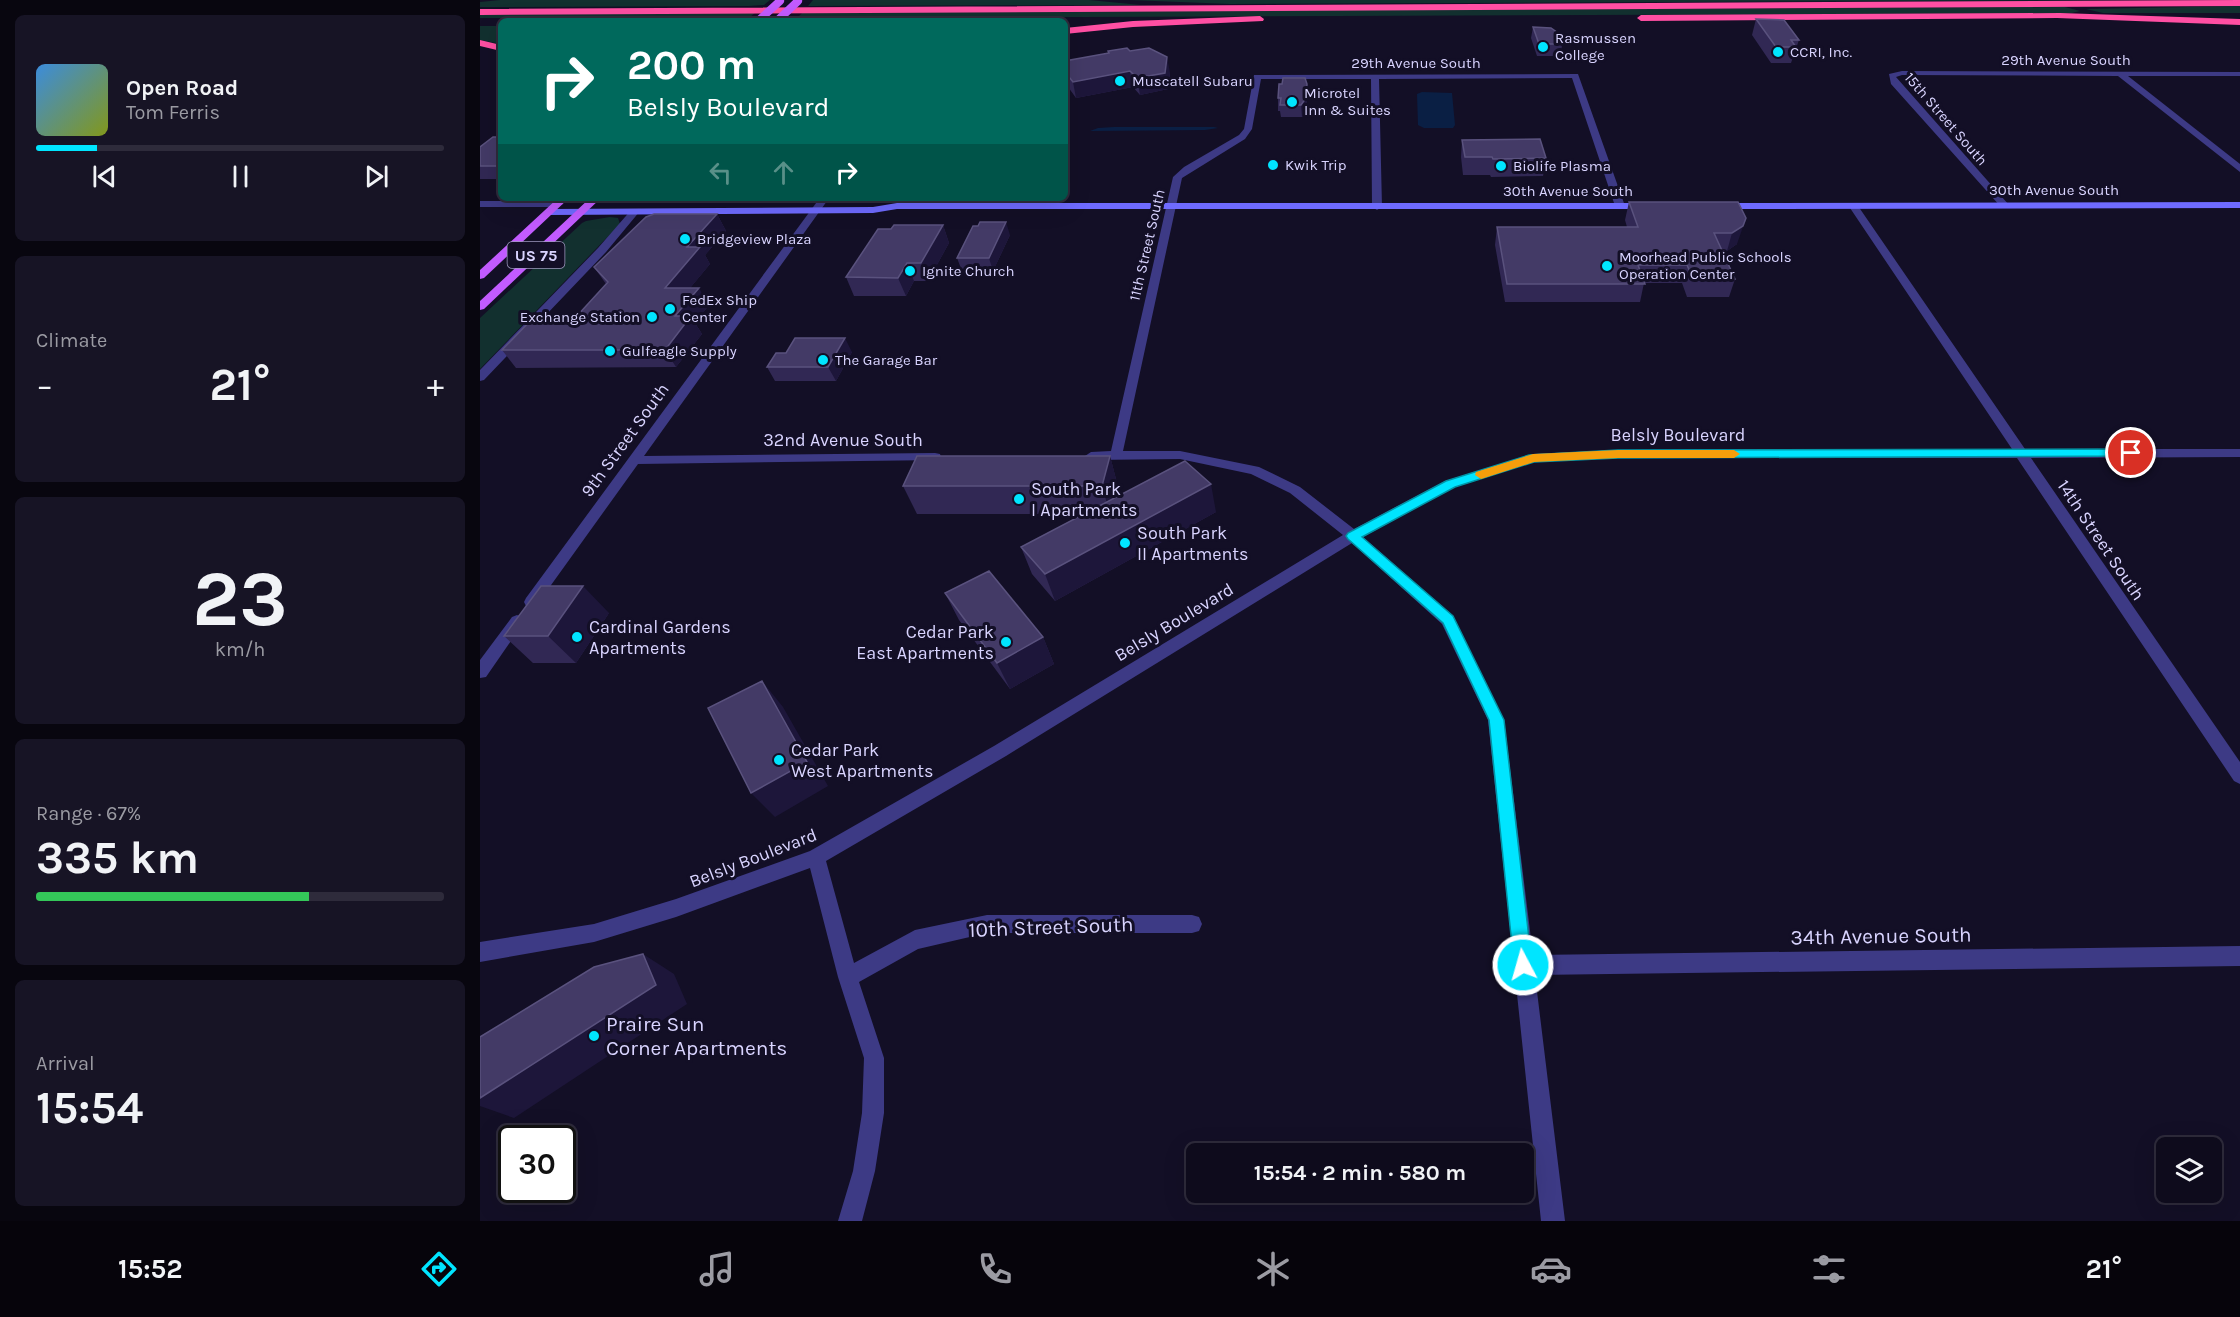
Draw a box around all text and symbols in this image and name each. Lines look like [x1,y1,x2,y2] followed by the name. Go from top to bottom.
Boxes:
[1555,29,1636,64] place label: Rasmussen College
[627,40,756,90] text: 200 m
[1536,40,1550,54] marker: Rasmussen College
[528,42,606,120] icon: right
[1790,43,1852,61] place label: CCRI, Inc.
[1771,45,1785,59] marker: CCRI, Inc.
[2001,51,2131,69] street label: 29th Avenue South
[1351,54,1481,72] street label: 29th Avenue South
[1901,69,1991,169] street label: 15th Street South
[1132,72,1253,90] place label: Muscatell Subaru
[1113,74,1127,88] marker: Muscatell Subaru
[126,75,238,101] text: Open Road
[1304,84,1391,119] place label: Microtel Inn & Suites
[627,91,829,123] text: Belsly Boulevard
[1285,95,1299,109] marker: Microtel Inn & Suites
[126,101,220,124] text: Tom Ferris
[704,156,737,189] icon: left
[767,156,800,189] icon: ahead
[830,156,863,189] icon: right
[1285,156,1347,174] place label: Kwik Trip
[1513,157,1611,175] place label: Biolife Plasma
[1266,158,1280,172] marker: Kwik Trip
[1494,159,1508,173] marker: Biolife Plasma
[88,160,121,193] icon: previous
[224,160,257,193] icon: pause
[360,160,393,193] icon: next
[1989,181,2119,199] street label: 30th Avenue South
[1503,182,1633,200] street label: 30th Avenue South
[1125,187,1169,303] street label: 11th Street South
[697,230,812,248] place label: Bridgeview Plaza
[678,232,692,246] marker: Bridgeview Plaza
[508,242,564,268] road number: US 75
[1619,248,1792,283] place label: Moorhead Public Schools Operation Center
[1600,259,1614,273] marker: Moorhead Public Schools Operation Center
[922,262,1015,280] place label: Ignite Church
[903,264,917,278] marker: Ignite Church
[682,291,757,326] place label: FedEx Ship Center
[663,302,677,316] marker: FedEx Ship Center
[520,308,640,326] place label: Exchange Station
[645,310,659,324] marker: Exchange Station
[36,329,107,352] text: Climate
[622,342,737,360] place label: Gulfeagle Supply
[603,344,617,358] marker: Gulfeagle Supply
[835,351,938,369] place label: The Garage Bar
[816,353,830,367] marker: The Garage Bar
[210,359,270,411] text: 21°
[36,366,53,404] text: −
[427,366,444,404] text: +
[576,379,674,501] street label: 9th Street South
[1611,424,1745,446] street label: Belsly Boulevard
[2105,427,2156,478] pin
[763,429,923,451] street label: 32nd Avenue South
[2114,436,2147,469] icon: arrive
[2053,475,2149,605] street label: 14th Street South
[1031,478,1138,521] place label: South Park I Apartments
[1012,492,1026,506] marker: South Park I Apartments
[1137,522,1249,565] place label: South Park II Apartments
[1118,536,1132,550] marker: South Park II Apartments
[192,553,288,645] text: 23
[1110,578,1238,666] street label: Belsly Boulevard
[589,616,731,659] place label: Cardinal Gardens Apartments
[856,621,994,664] place label: Cedar Park East Apartments
[570,630,584,644] marker: Cardinal Gardens Apartments
[999,635,1013,649] marker: Cedar Park East Apartments
[215,638,265,661] text: km/h
[791,739,933,782] place label: Cedar Park West Apartments
[772,753,786,767] marker: Cedar Park West Apartments
[36,802,141,825] text: Range · 67%
[686,824,820,892] street label: Belsly Boulevard
[36,832,199,884] text: 335 km
[968,912,1134,942] street label: 10th Street South
[1790,922,1972,950] street label: 34th Avenue South
[1491,933,1555,997] position arrow
[606,1012,787,1060] place label: Praire Sun Corner Apartments
[587,1029,601,1043] marker: Praire Sun Corner Apartments
[36,1052,95,1075] text: Arrival
[36,1082,143,1134] text: 15:54
[498,1125,576,1203] speed limit sign: 30
[2156,1137,2222,1203] map controls
[2156,1137,2222,1203] button: layers
[1254,1160,1466,1186] text: 15:54 · 2 min · 580 m
[418,1248,460,1290] icon: directions
[696,1248,738,1290] icon: music
[974,1248,1016,1290] icon: phone
[1252,1248,1294,1290] icon: climate
[1530,1248,1572,1290] icon: car
[1808,1248,1850,1290] icon: filters
[118,1253,183,1285] text: 15:52
[2086,1253,2122,1285] text: 21°

